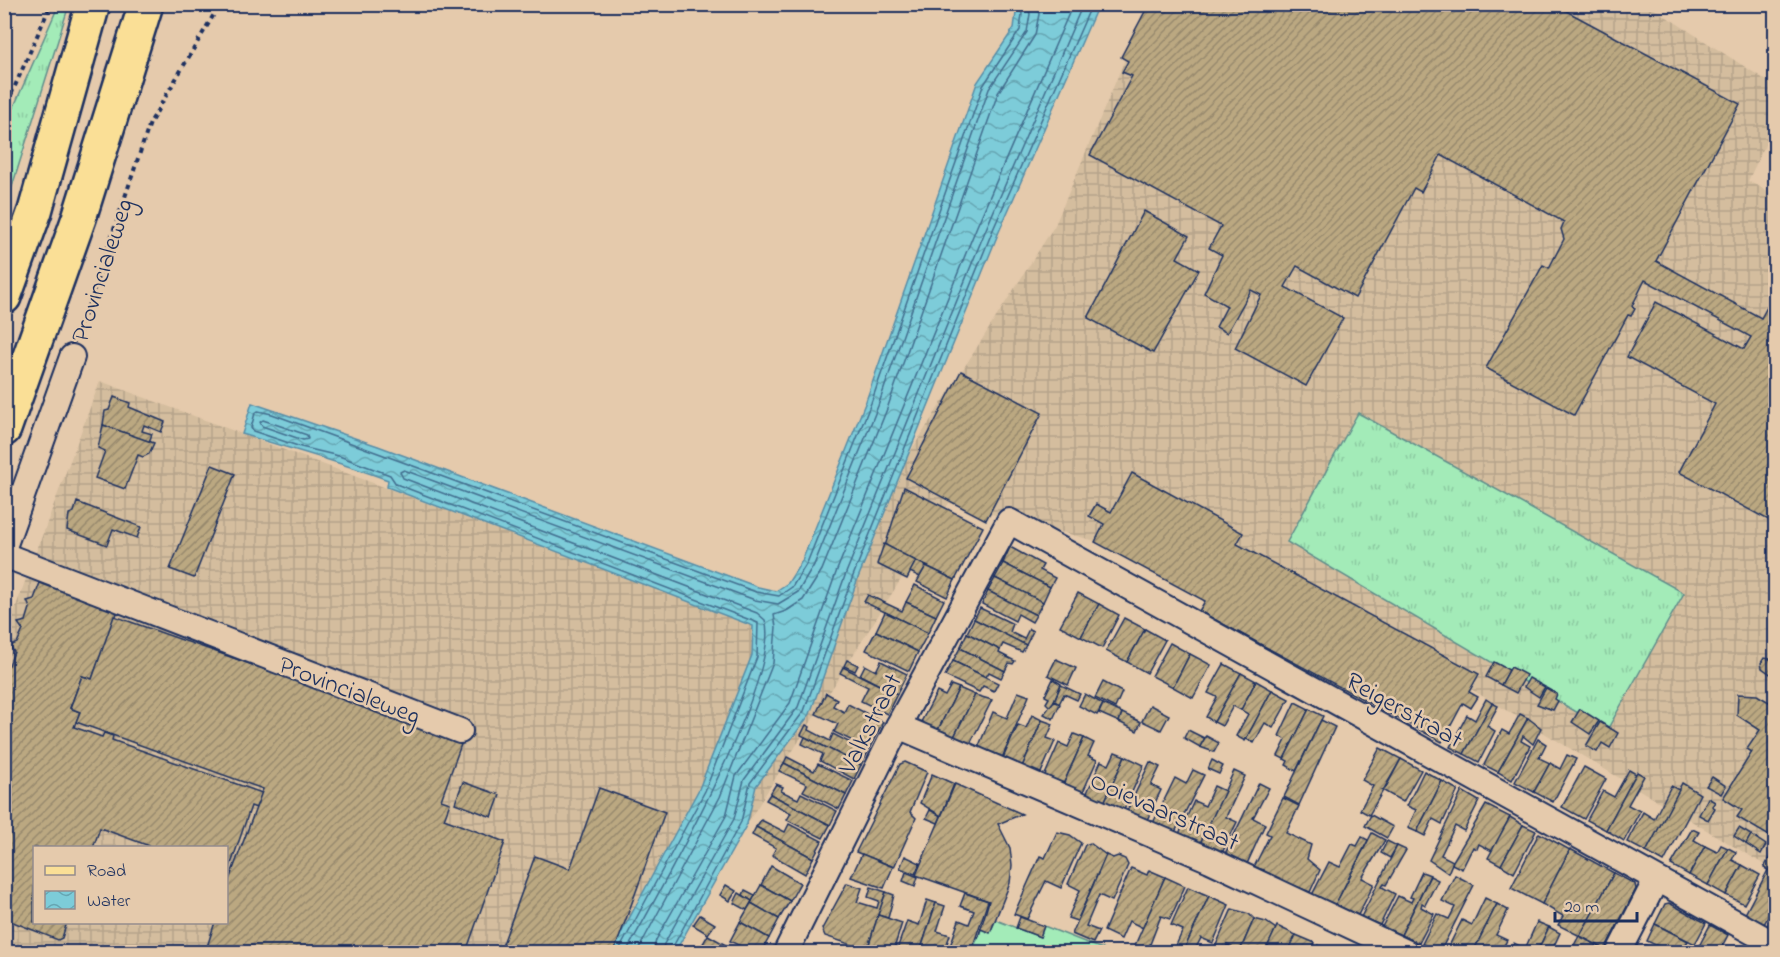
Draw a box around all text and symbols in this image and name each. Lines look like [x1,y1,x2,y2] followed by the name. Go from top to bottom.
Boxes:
[63,194,145,348] street label: Provincialeweg
[272,647,425,736] street label: Provincialeweg
[1338,664,1469,760] street label: Reigerstraat
[830,667,913,782] street label: Valkstraat
[1083,763,1245,863] street label: Ooievaarstraat
[33,846,228,924] legend
[87,859,126,885] text: Road
[1555,885,1638,923] scale bar
[87,889,131,915] text: Water
[1564,895,1599,921] text: 20 m

